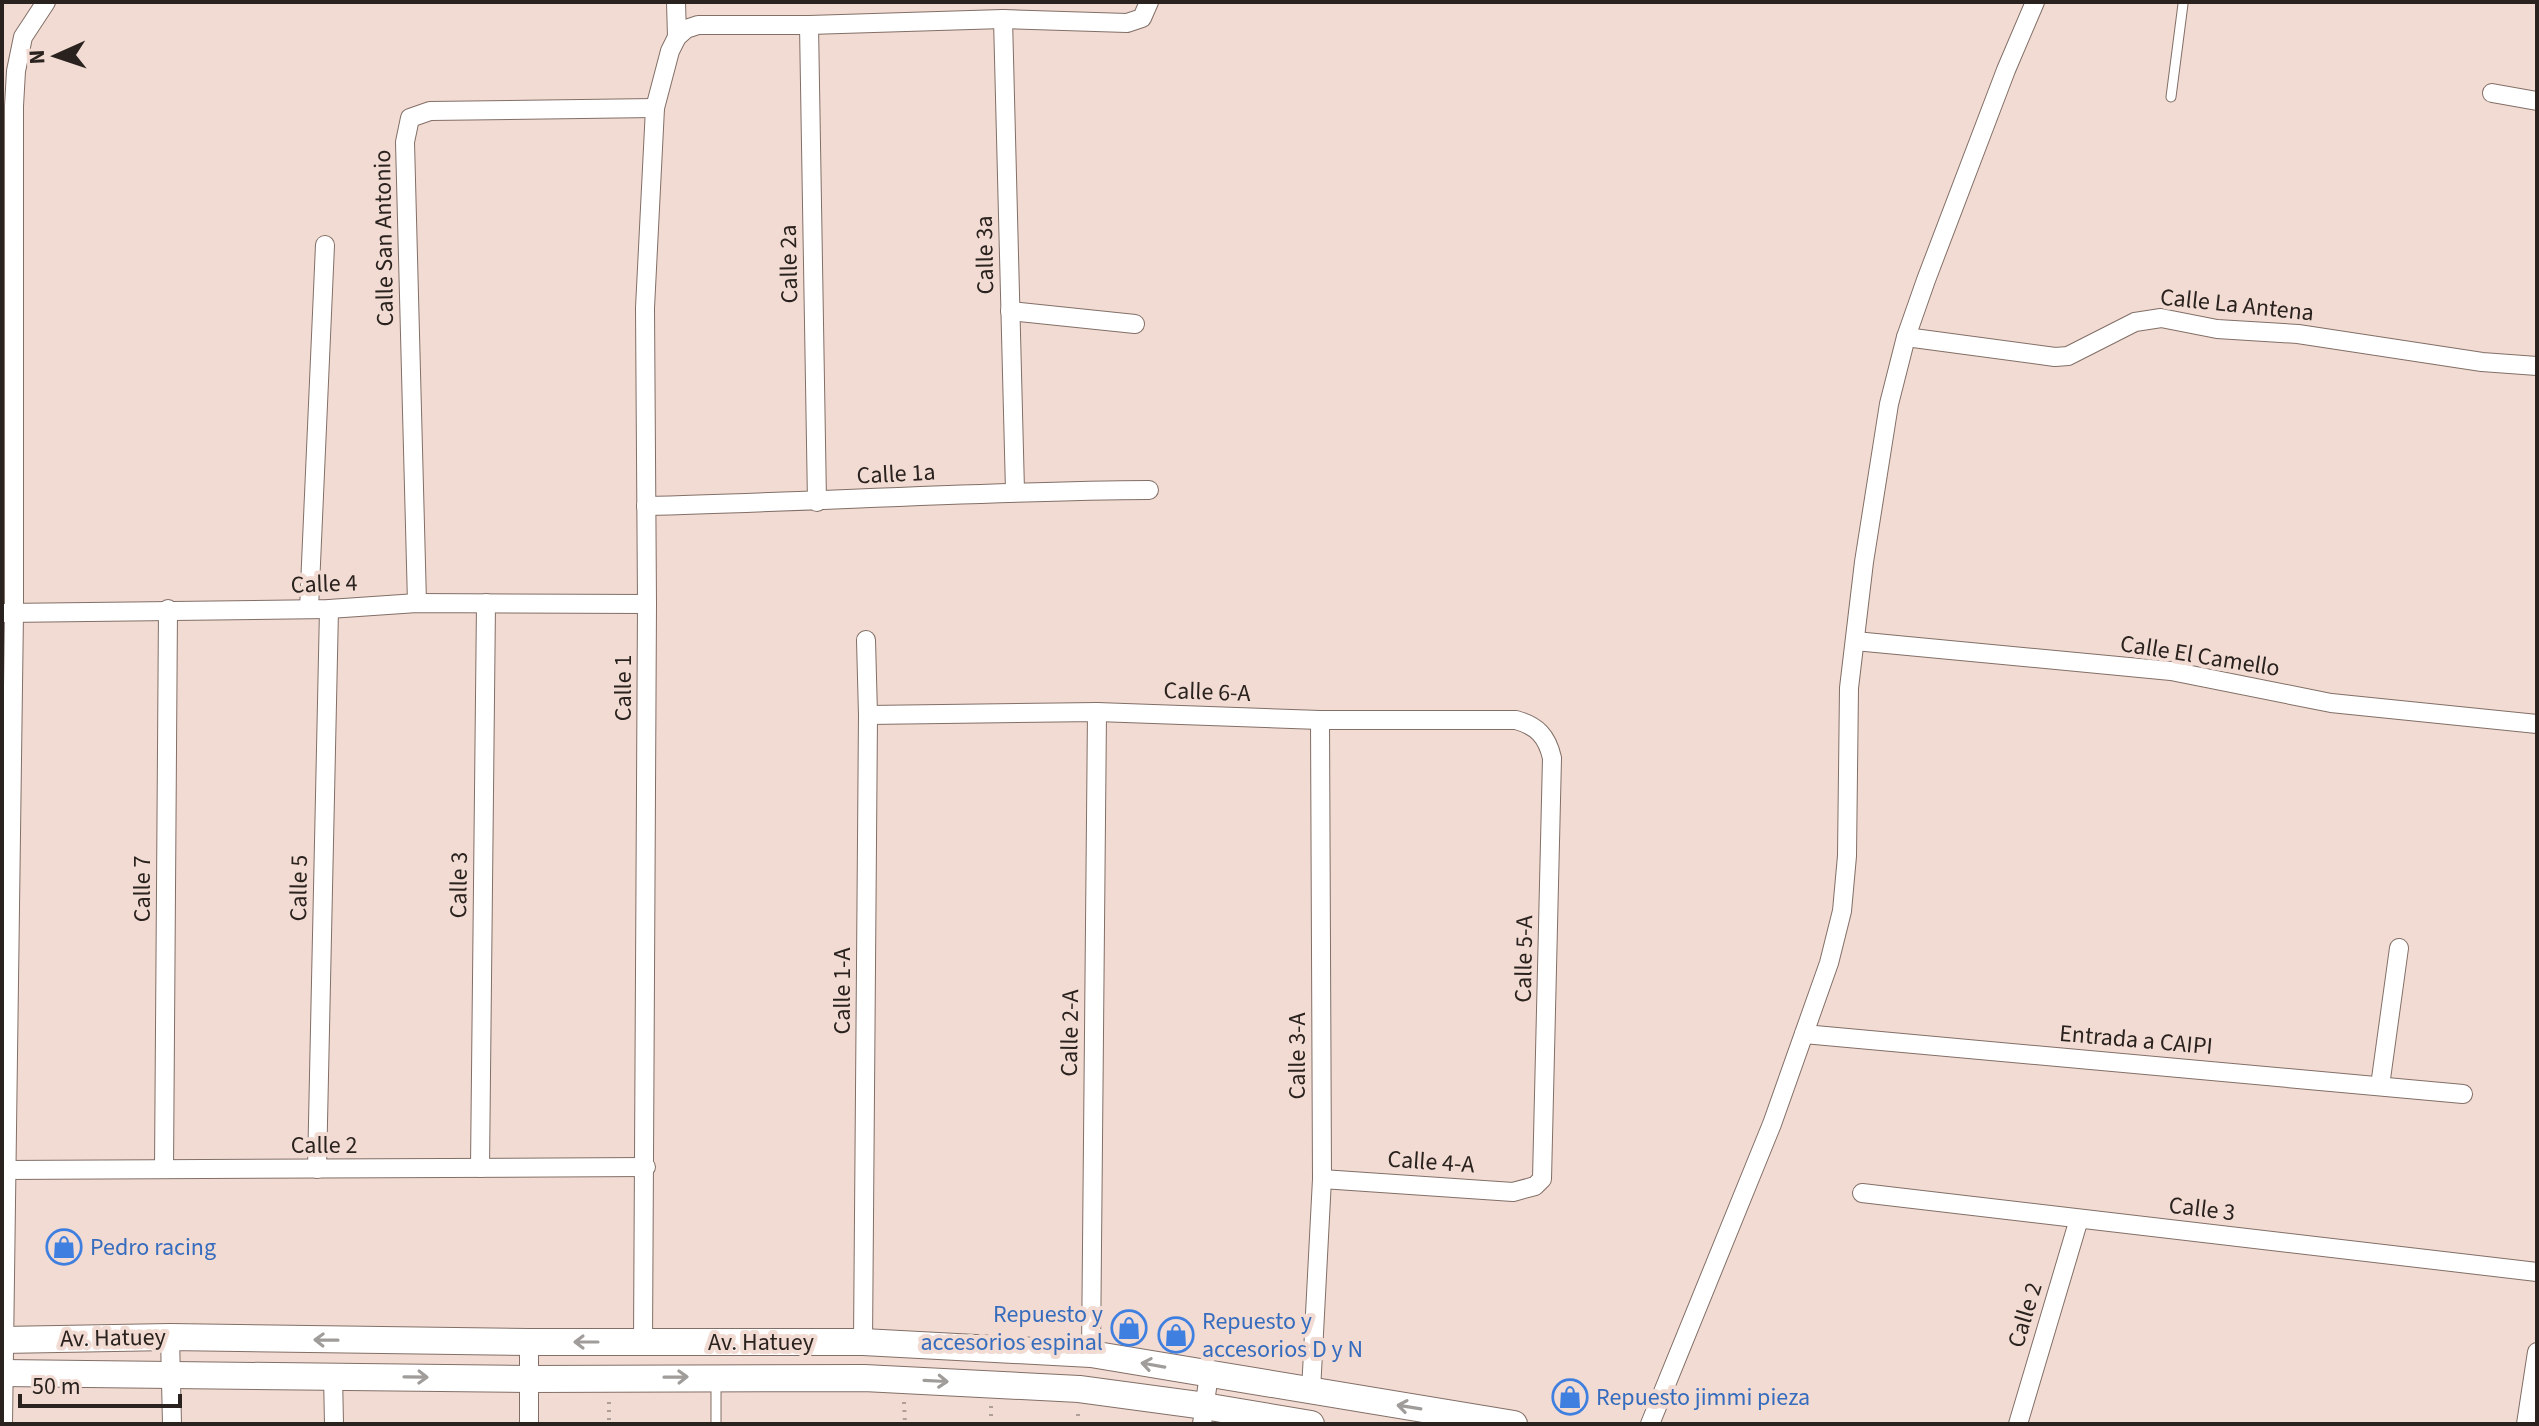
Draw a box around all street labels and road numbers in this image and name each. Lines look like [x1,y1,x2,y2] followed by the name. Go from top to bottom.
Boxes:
[365,149,403,327] street label: Calle San Antonio
[967,215,1003,295] street label: Calle 3a
[771,224,807,304] street label: Calle 2a
[2158,280,2316,330] street label: Calle La Antena
[856,454,936,494] street label: Calle 1a
[290,565,358,603] street label: Calle 4
[2118,626,2282,686] street label: Calle El Camello
[606,655,641,721] street label: Calle 1
[1163,673,1251,711] street label: Calle 6-A
[441,851,477,919] street label: Calle 3
[281,854,317,922] street label: Calle 5
[125,856,160,922] street label: Calle 7
[1506,915,1542,1003] street label: Calle 5-A
[825,947,860,1035] street label: Calle 1-A
[1052,989,1088,1077] street label: Calle 2-A
[1280,1012,1315,1100] street label: Calle 3-A
[2058,1016,2214,1064] street label: Entrada a CAIPI
[291,1128,357,1163] street label: Calle 2
[1386,1142,1476,1182] street label: Calle 4-A
[2167,1188,2237,1230] street label: Calle 3
[1999,1278,2051,1352] street label: Calle 2
[60,1320,166,1356] street label: Av. Hatuey
[708,1325,814,1360] street label: Av. Hatuey

